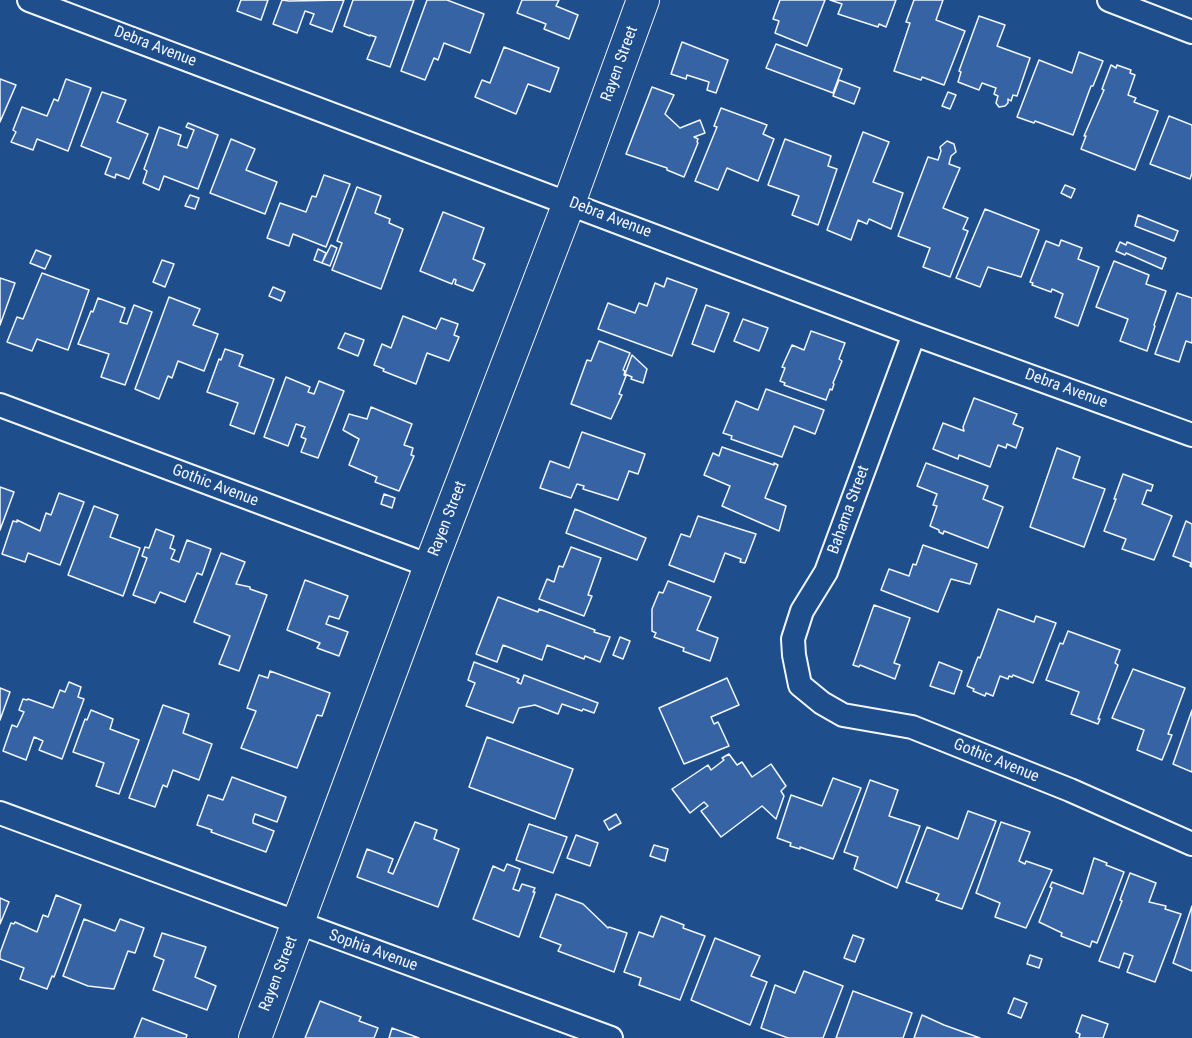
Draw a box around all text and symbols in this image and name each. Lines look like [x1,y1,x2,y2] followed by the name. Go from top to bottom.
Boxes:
[111,23,199,71] street label: Debra Avenue
[597,24,643,104] street label: Rayen Street
[566,194,654,242] street label: Debra Avenue
[1022,365,1110,413] street label: Debra Avenue
[169,461,261,511] street label: Gothic Avenue
[824,463,874,557] street label: Bahama Street
[425,479,471,559] street label: Rayen Street
[950,735,1042,787] street label: Gothic Avenue
[326,926,420,976] street label: Sophia Avenue
[256,934,302,1014] street label: Rayen Street

